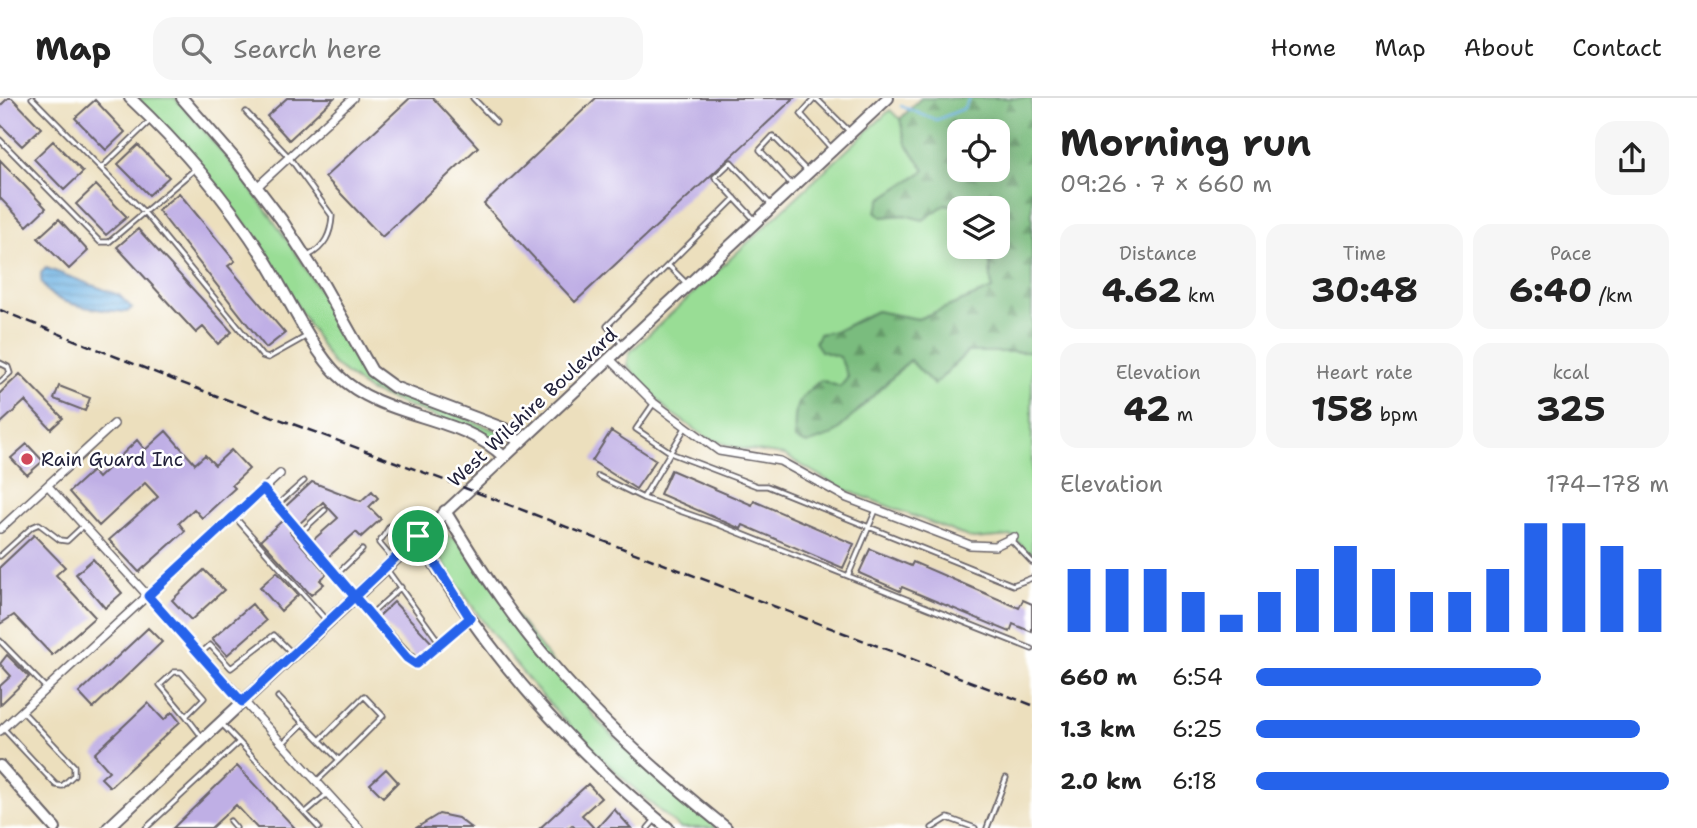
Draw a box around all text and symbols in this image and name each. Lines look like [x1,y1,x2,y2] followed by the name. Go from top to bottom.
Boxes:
[153,17,643,80] search box
[35,26,111,71] text: Map
[177,29,215,67] icon: search
[233,31,382,66] text: Search here
[1270,32,1336,64] text: Home
[1374,32,1426,64] text: Map
[1464,32,1534,64] text: About
[1572,32,1662,64] text: Contact
[1060,117,1311,168] text: Morning run
[947,119,1010,259] map controls
[947,119,1010,182] button: locate
[1595,121,1669,195] button: share
[1060,169,1272,199] text: 09:26 · 7 × 660 m
[947,196,1010,259] button: layers
[1119,241,1197,266] text: Distance
[1343,241,1386,266] text: Time
[1550,241,1592,266] text: Pace
[1102,266,1181,313] text: 4.62
[1311,266,1418,313] text: 30:48
[1509,266,1592,313] text: 6:40
[1181,283,1215,308] text: km
[1592,283,1633,308] text: /km
[442,322,623,493] street label: West Wilshire Boulevard
[1116,360,1201,385] text: Elevation
[1316,360,1413,385] text: Heart rate
[1552,360,1589,385] text: kcal
[1123,385,1170,432] text: 42
[1311,385,1373,432] text: 158
[1536,385,1606,432] text: 325
[1170,402,1193,427] text: m
[1373,402,1418,427] text: bpm
[41,447,183,472] place label: Rain Guard Inc
[19,451,35,467] marker: Rain Guard Inc
[1060,469,1163,499] text: Elevation
[1546,469,1669,499] text: 174–178 m
[388,506,448,566] pin
[399,517,437,555] icon: arrive
[1060,662,1137,692] text: 660 m
[1172,662,1223,692] text: 6:54
[1060,714,1135,744] text: 1.3 km
[1172,714,1222,744] text: 6:25
[1060,766,1142,796] text: 2.0 km
[1172,766,1217,796] text: 6:18

